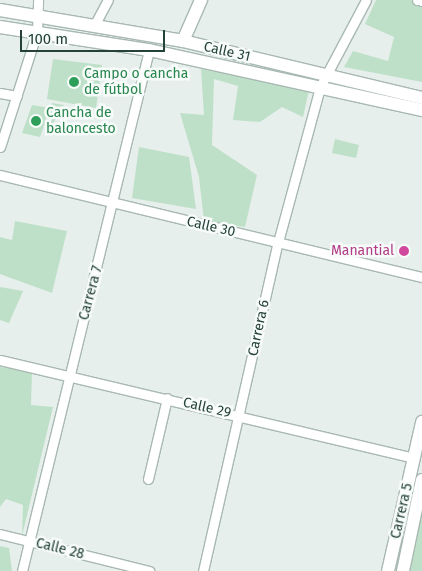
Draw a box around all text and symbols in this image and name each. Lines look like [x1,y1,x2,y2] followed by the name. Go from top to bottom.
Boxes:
[22,20,168,52] scale bar
[28,30,68,48] text: 100 m
[202,38,252,66] street label: Calle 31
[84,66,188,98] place label: Campo o cancha de fútbol
[68,76,80,88] marker: Campo o cancha de fútbol
[46,105,116,138] place label: Cancha de baloncesto
[30,115,42,127] marker: Cancha de baloncesto
[185,213,237,241] street label: Calle 30
[331,243,394,259] place label: Manantial
[398,245,410,257] marker: Manantial
[76,264,106,322] street label: Carrera 7
[245,298,273,358] street label: Carrera 6
[181,394,233,422] street label: Calle 29
[387,482,417,540] street label: Carrera 5
[34,535,86,563] street label: Calle 28

